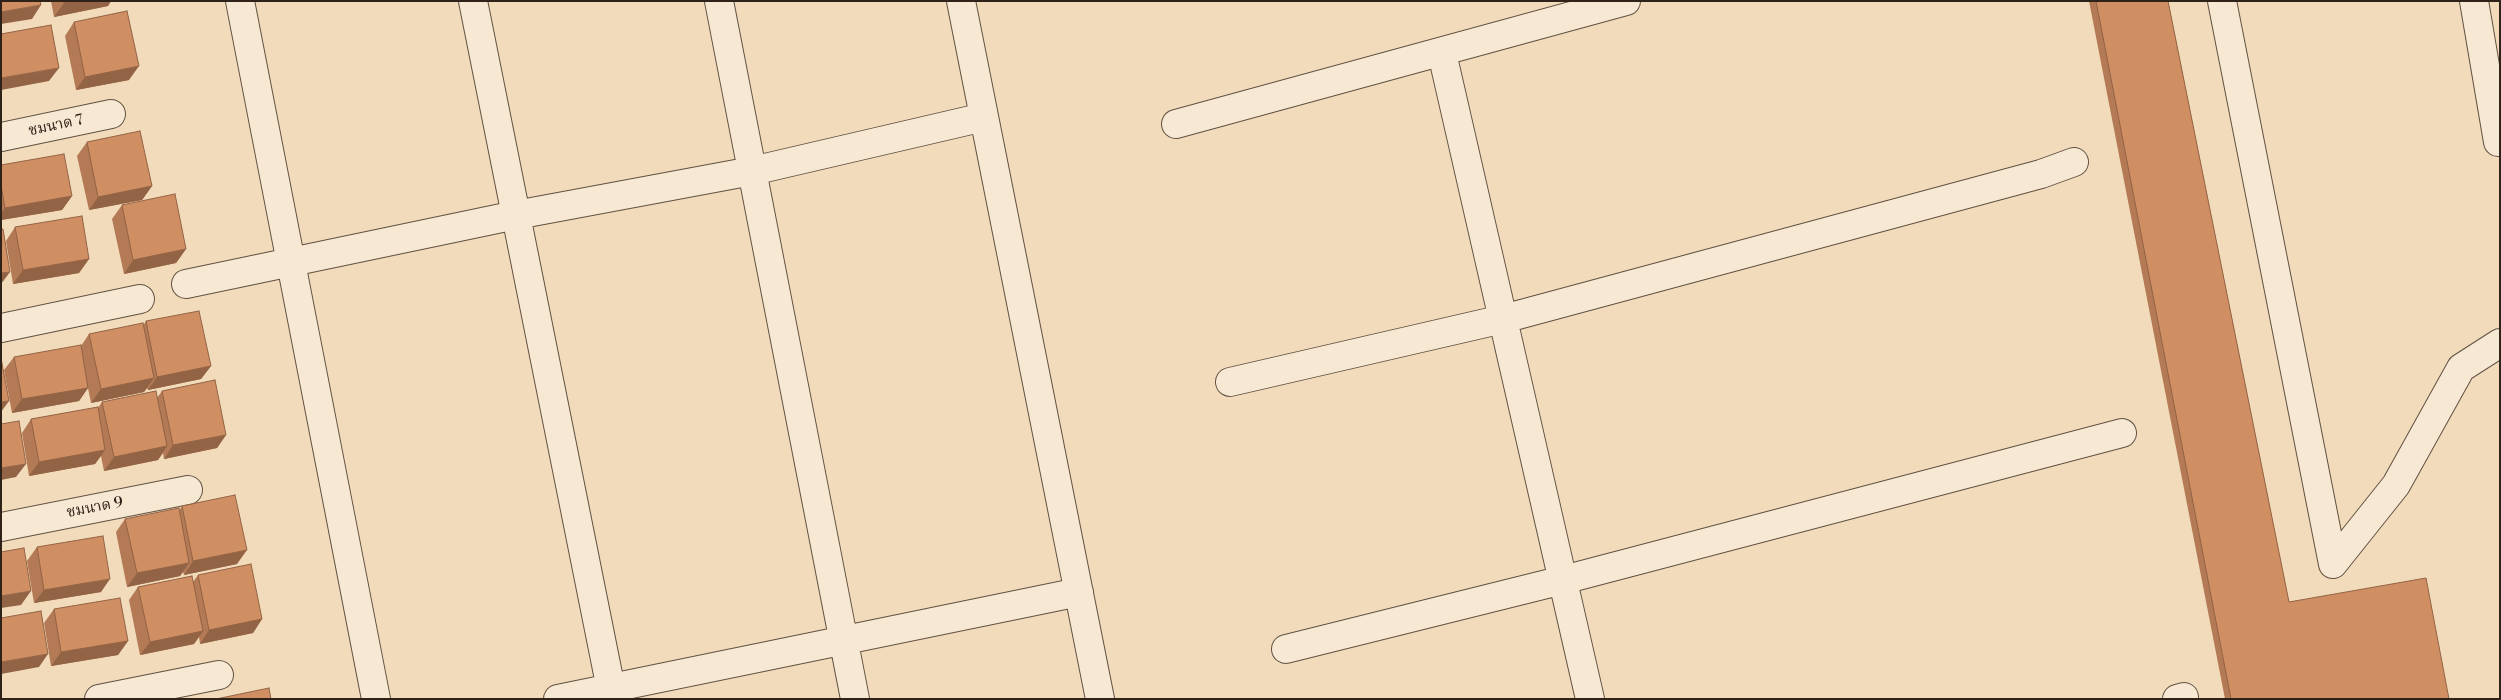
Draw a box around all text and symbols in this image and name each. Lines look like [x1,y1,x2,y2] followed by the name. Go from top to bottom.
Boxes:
[27,111,85,141] street label: ชมนาด 7
[65,494,125,522] street label: ชมนาด 9

